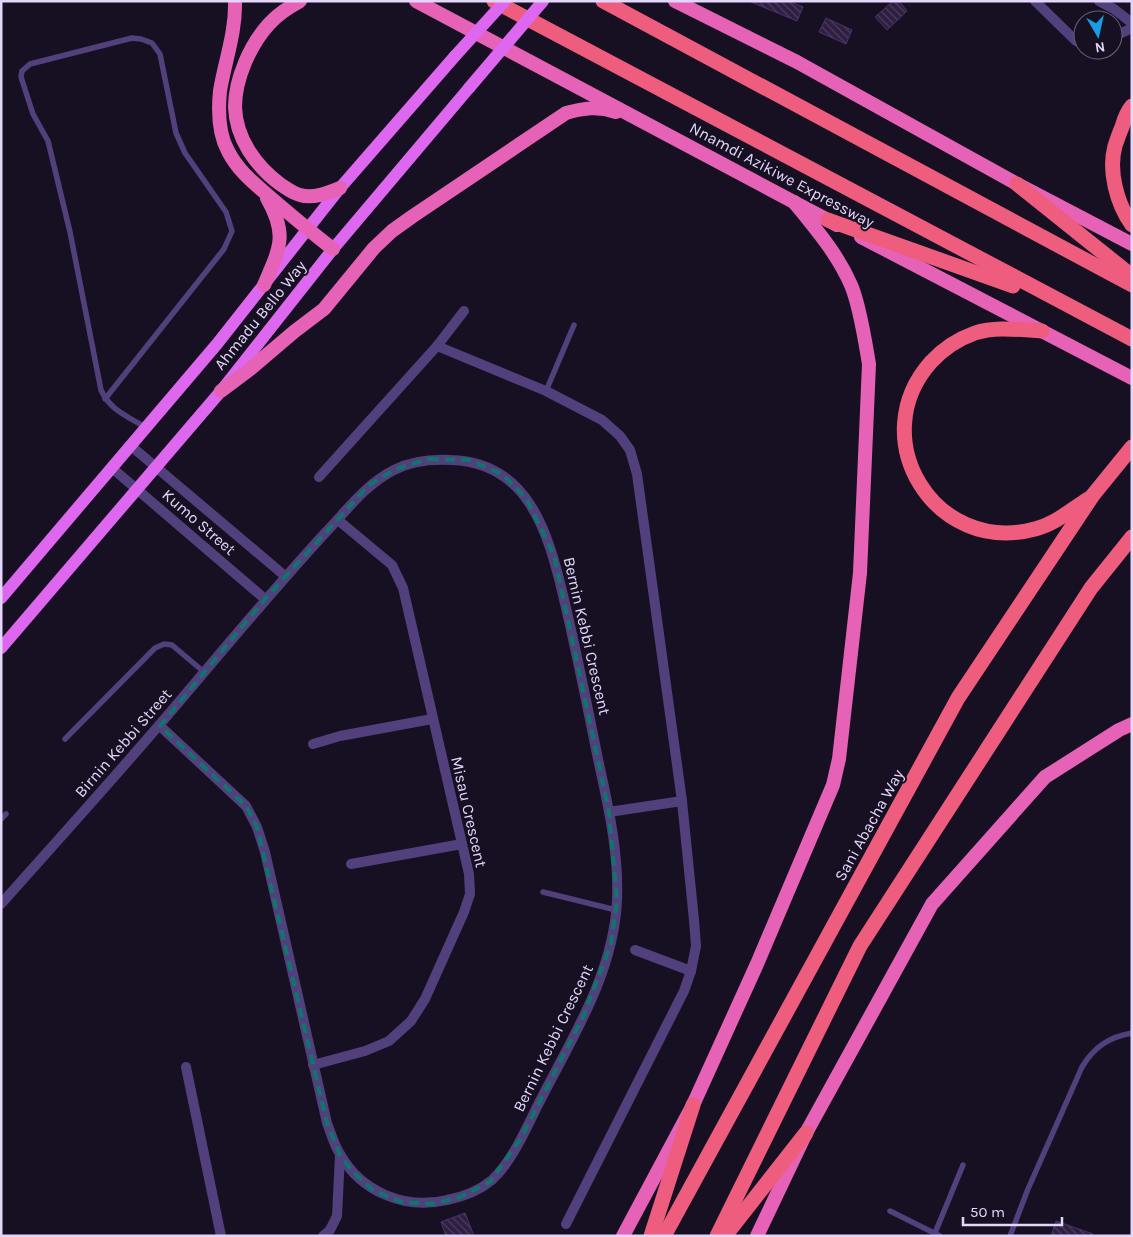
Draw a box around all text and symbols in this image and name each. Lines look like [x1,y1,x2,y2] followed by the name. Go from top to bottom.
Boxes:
[1073,10,1123,60] north arrow
[1094,38,1106,57] text: N
[686,118,878,232] street label: Nnamdi Azikiwe Expressway
[210,256,310,374] street label: Ahmadu Bello Way
[158,485,240,559] street label: Kumo Street
[560,555,614,717] street label: Bernin Kebbi Crescent
[71,685,175,801] street label: Birnin Kebbi Street
[447,755,491,869] street label: Misau Crescent
[830,765,908,884] street label: Sani Abacha Way
[509,961,597,1115] street label: Bernin Kebbi Crescent
[963,1194,1062,1226] scale bar
[970,1203,1005,1221] text: 50 m

